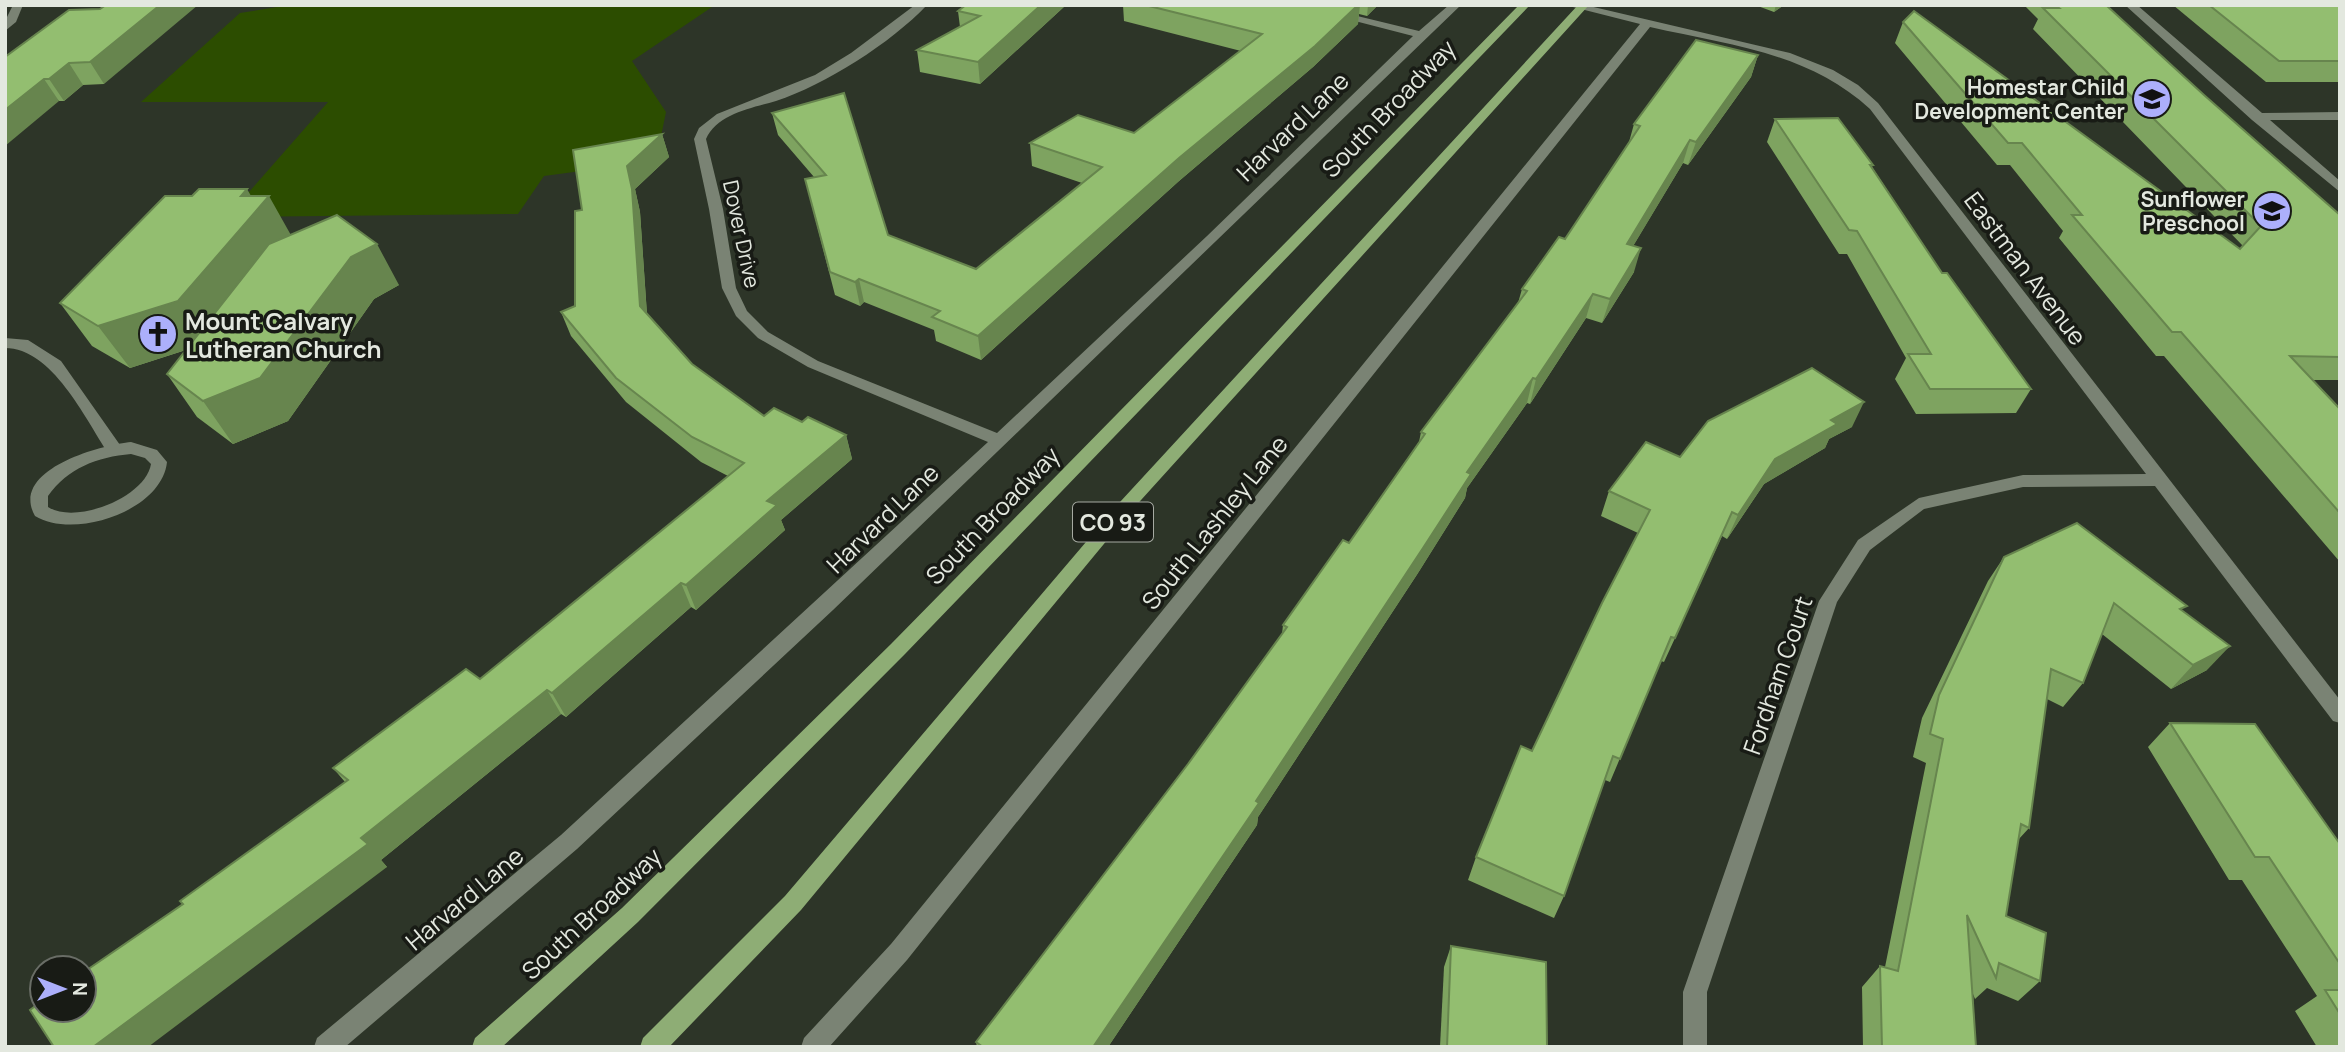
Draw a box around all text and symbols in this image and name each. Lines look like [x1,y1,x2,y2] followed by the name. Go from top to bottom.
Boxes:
[1314,32,1463,184] street label: South Broadway
[1229,64,1355,188] street label: Harvard Lane
[1914,73,2125,125] place label: Homestar Child Development Center
[2131,78,2173,120] school or university icon: Homestar Child Development Center
[717,178,767,290] street label: Dover Drive
[1957,185,2095,351] street label: Eastman Avenue
[2140,185,2245,237] place label: Sunflower Preschool
[2251,190,2293,232] school or university icon: Sunflower Preschool
[185,304,382,365] place label: Mount Calvary Lutheran Church
[137,313,179,355] church icon: Mount Calvary Lutheran Church
[1134,428,1294,616] street label: South Lashley Lane
[918,439,1067,591] street label: South Broadway
[819,456,945,580] street label: Harvard Lane
[1073,502,1153,542] road number: CO 93
[1735,592,1819,758] street label: Fordham Court
[398,839,530,957] street label: Harvard Lane
[514,839,668,986] street label: South Broadway
[28,954,98,1024] north arrow
[67,982,93,996] text: N

